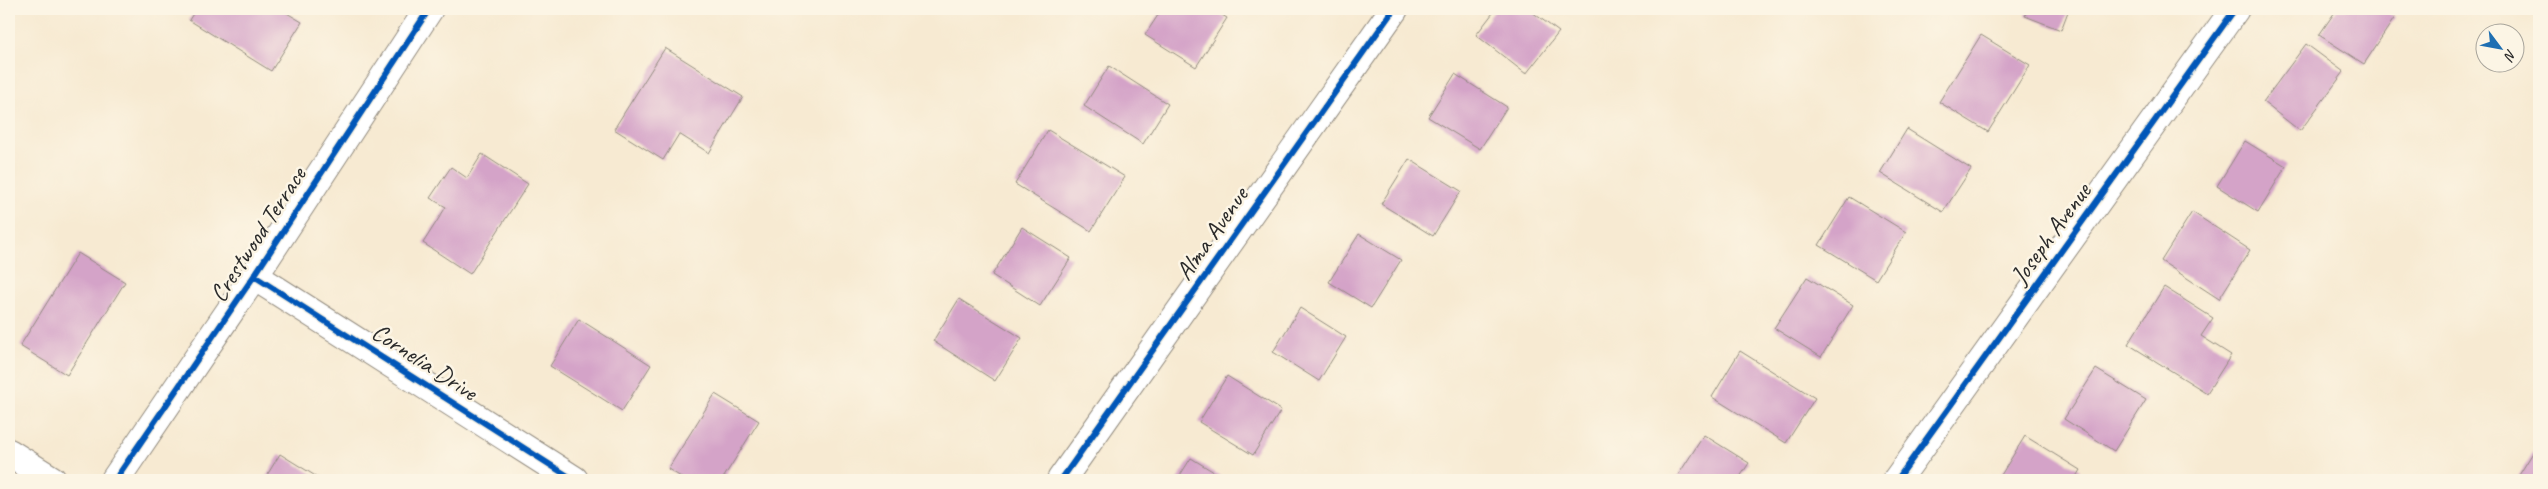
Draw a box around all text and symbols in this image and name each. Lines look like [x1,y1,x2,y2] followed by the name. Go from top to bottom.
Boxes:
[2476,22,2526,72] north arrow
[2500,46,2520,65] text: N
[202,160,314,308] street label: Crestwood Terrace
[2003,175,2099,291] street label: Joseph Avenue
[1168,179,1257,286] street label: Alma Avenue
[366,316,485,409] street label: Cornelia Drive

